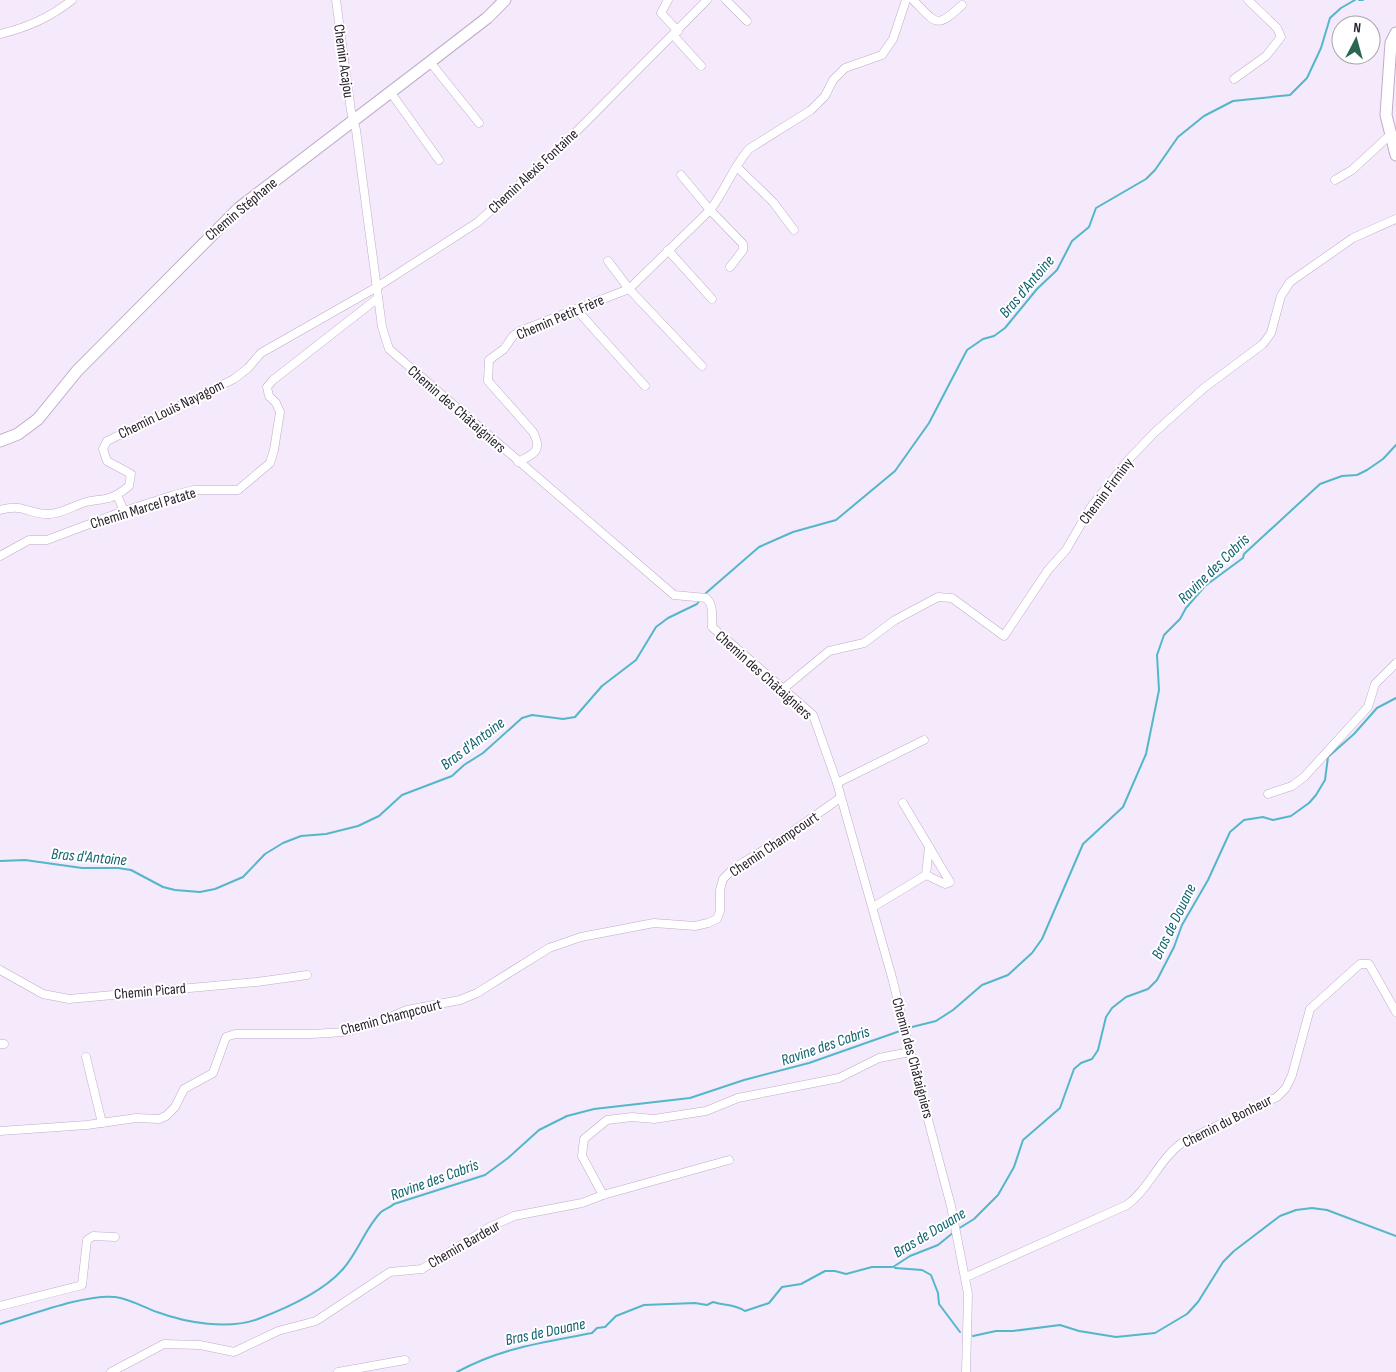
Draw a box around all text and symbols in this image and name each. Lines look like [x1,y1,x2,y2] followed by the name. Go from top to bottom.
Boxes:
[1331,15,1381,65] north arrow
[1353,19,1362,36] text: N
[329,23,358,99] street label: Chemin Acajou
[484,125,582,218] street label: Chemin Alexis Fontaine
[201,174,281,245] street label: Chemin Stéphane
[996,252,1059,322] water label: Bras d'Antoine
[513,290,607,344] street label: Chemin Petit Frère
[404,361,510,457] street label: Chemin des Châtaigniers
[115,376,227,443] street label: Chemin Louis Nayagom
[1075,454,1138,528] street label: Chemin Firminy
[88,483,198,534] street label: Chemin Marcel Patate
[1174,530,1254,608] water label: Ravine des Cabris
[711,627,816,724] street label: Chemin des Châtaigniers
[437,714,509,775] water label: Bras d'Antoine
[726,807,823,881] street label: Chemin Champcourt
[50,845,127,870] water label: Bras d'Antoine
[1148,881,1201,962] water label: Bras de Douane
[113,979,187,1004] street label: Chemin Picard
[339,995,444,1040] street label: Chemin Champcourt
[887,996,938,1121] street label: Chemin des Châtaigniers
[779,1022,873,1070] water label: Ravine des Cabris
[1179,1090,1276,1152] street label: Chemin du Bonheur
[388,1156,482,1205] water label: Ravine des Cabris
[890,1204,970,1262] water label: Bras de Douane
[425,1216,504,1273] street label: Chemin Bardeur
[504,1315,587,1350] water label: Bras de Douane

